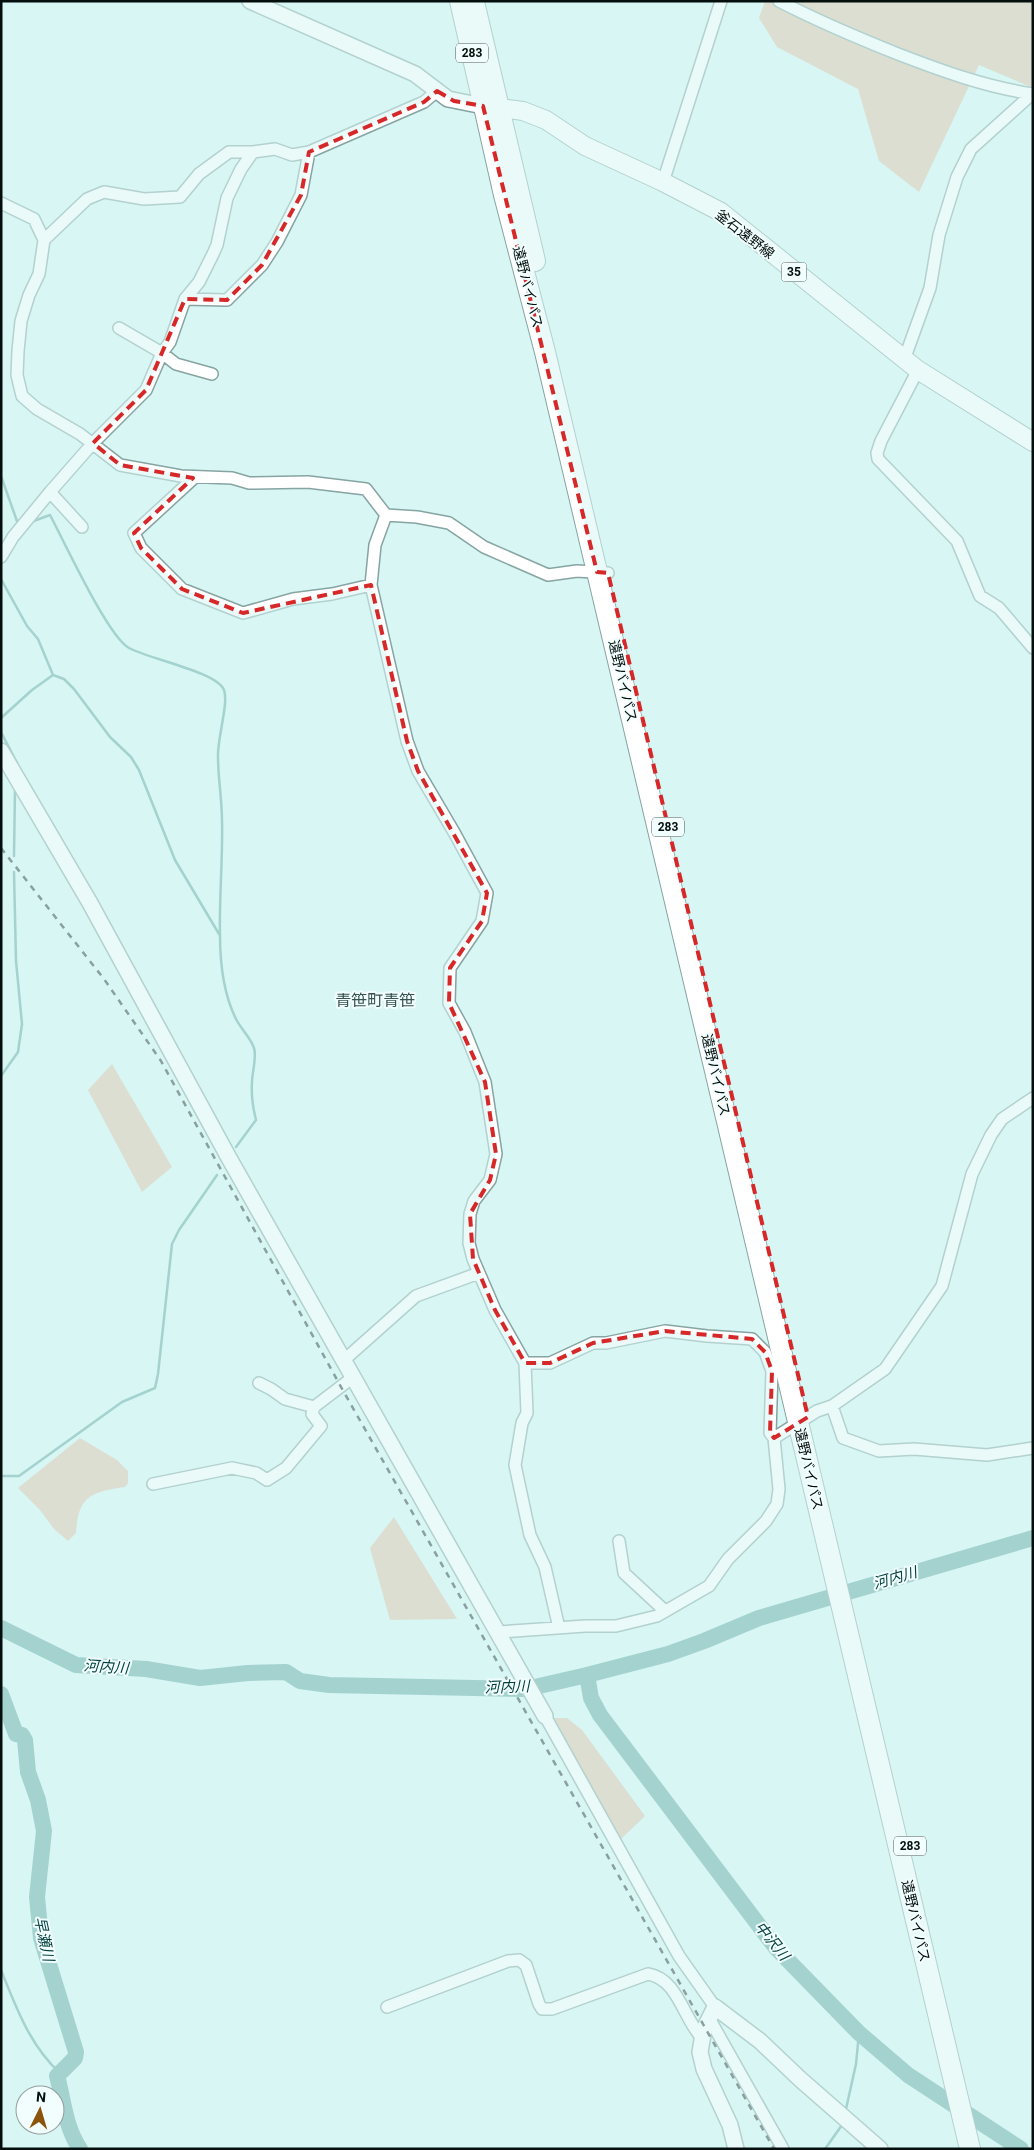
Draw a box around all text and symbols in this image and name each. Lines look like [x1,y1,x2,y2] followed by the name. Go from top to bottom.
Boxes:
[456,44,488,62] road number: 283
[712,206,778,262] street label: 釜石遠野線
[510,244,546,330] street label: 遠野バイパス
[782,262,806,282] road number: 35
[606,638,640,724] street label: 遠野バイパス
[652,818,684,836] road number: 283
[335,991,415,1010] district label: 青笹町青笹
[699,1032,733,1118] street label: 遠野バイパス
[792,1426,826,1512] street label: 遠野バイパス
[871,1563,921,1593] water label: 河内川
[83,1656,131,1678] water label: 河内川
[484,1677,532,1697] water label: 河内川
[894,1836,926,1855] road number: 283
[899,1878,933,1964] street label: 遠野バイパス
[31,1915,58,1965] water label: 早瀬川
[751,1918,794,1966] water label: 中沢川
[15,2085,65,2135] north arrow
[36,2089,47,2105] text: N

